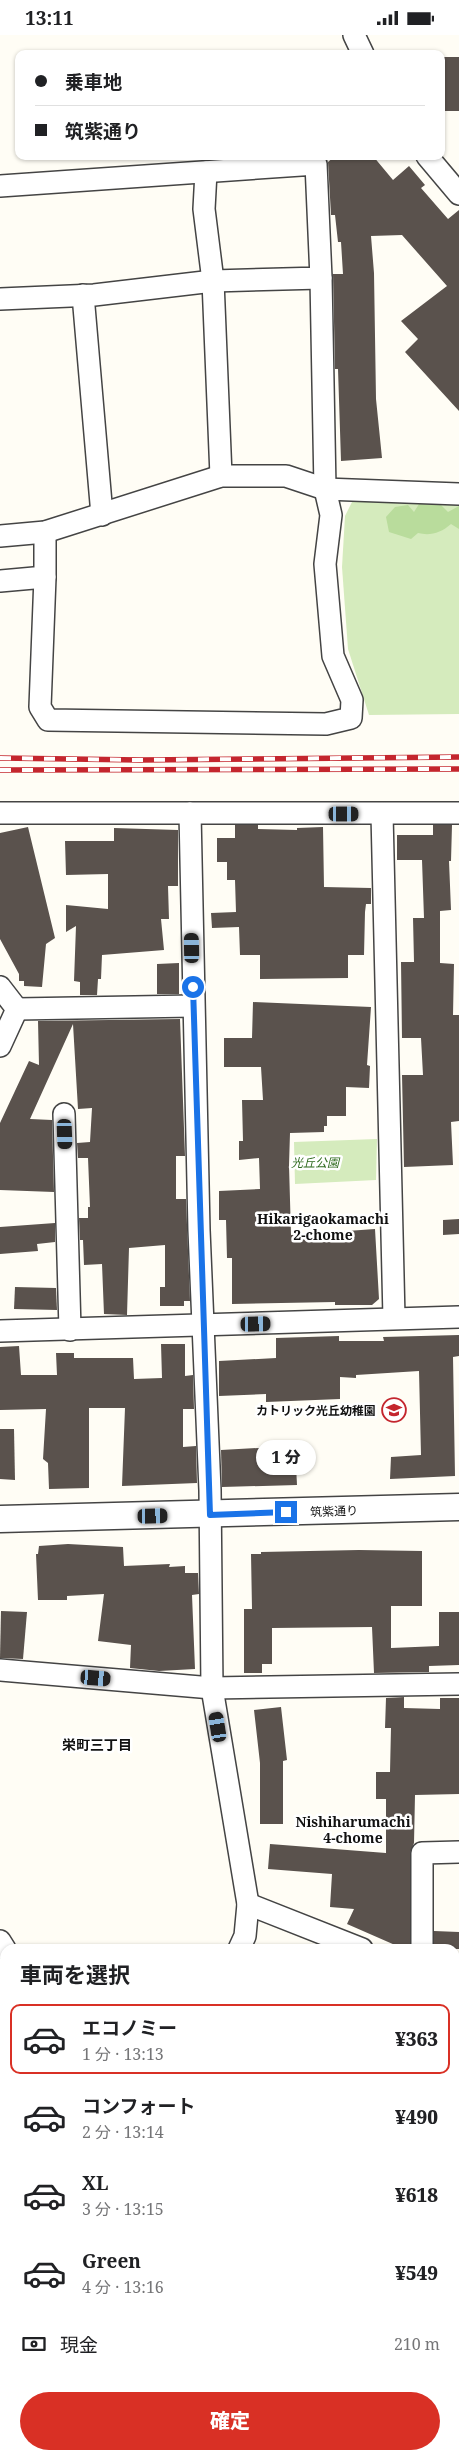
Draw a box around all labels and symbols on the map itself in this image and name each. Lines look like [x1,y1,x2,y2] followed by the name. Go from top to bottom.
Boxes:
[329,807,359,822] car
[184,933,199,963] car
[182,976,204,998] route start
[56,1119,73,1149] car
[291,1154,341,1171] park label: 光丘公園
[257,1209,389,1244] district label: Hikarigaokamachi 2-chome
[240,1316,271,1332] car
[381,1397,407,1423] school or university icon: カトリック光丘幼稚園
[256,1402,376,1419] place label: カトリック光丘幼稚園
[256,1439,316,1475] callout: 1 分
[275,1501,297,1523] route end
[310,1502,358,1520] street label: 筑紫通り
[137,1508,168,1524] car
[80,1669,111,1687] car
[208,1711,227,1743] car
[62,1735,132,1754] district label: 栄町三丁目
[295,1812,411,1847] district label: Nishiharumachi 4-chome

